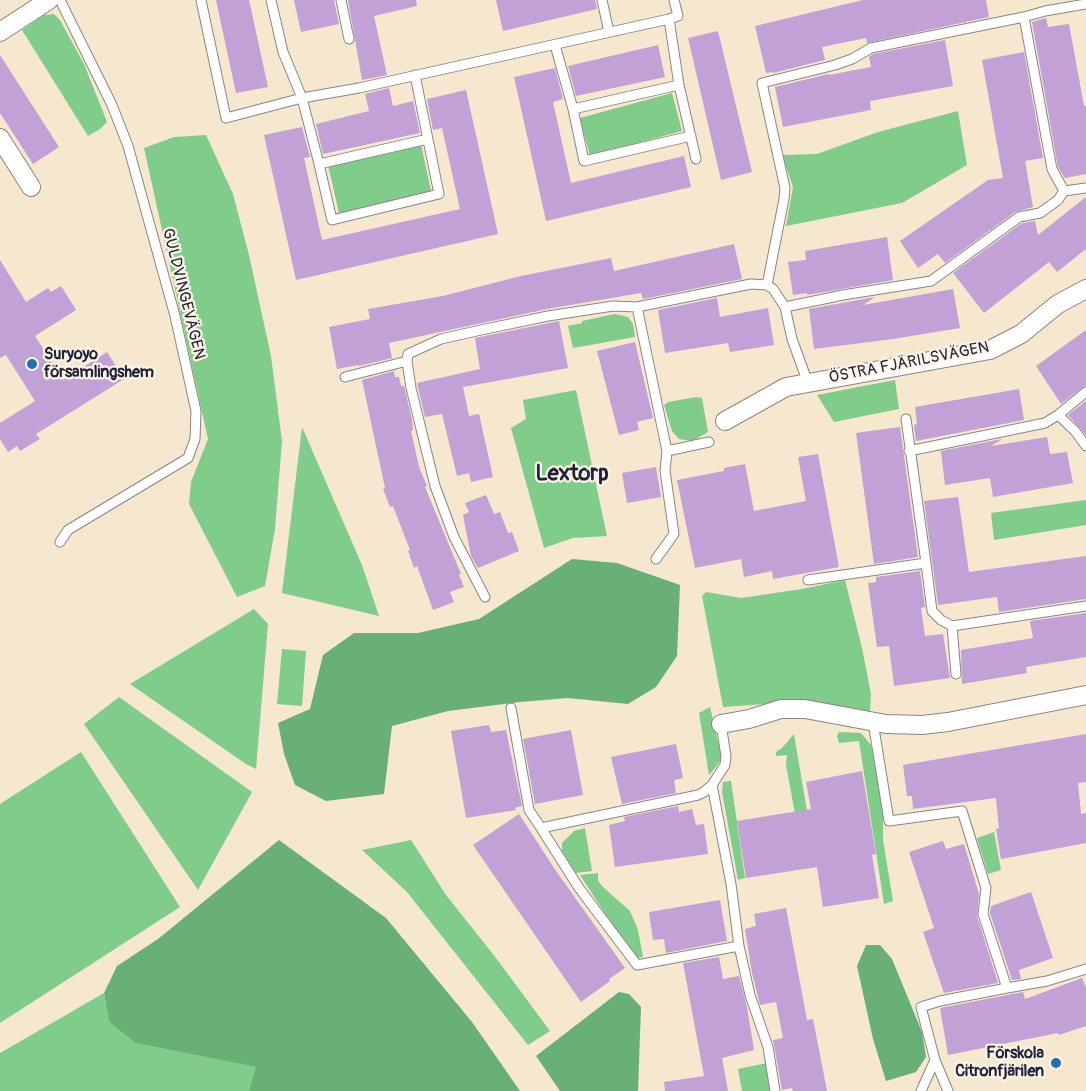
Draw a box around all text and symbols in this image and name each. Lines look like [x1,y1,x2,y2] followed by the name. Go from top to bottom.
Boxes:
[157,226,209,362] street label: GULDVINGEVÄGEN
[827,338,991,388] street label: ÖSTRA FJÄRILSVÄGEN
[44,345,154,383] place label: Suryoyo församlingshem
[25,357,39,371] marker: Suryoyo församlingshem
[535,461,609,487] district label: Lextorp
[955,1044,1044,1082] place label: Förskola Citronfjärilen
[1049,1056,1063,1070] marker: Förskola Citronfjärilen

